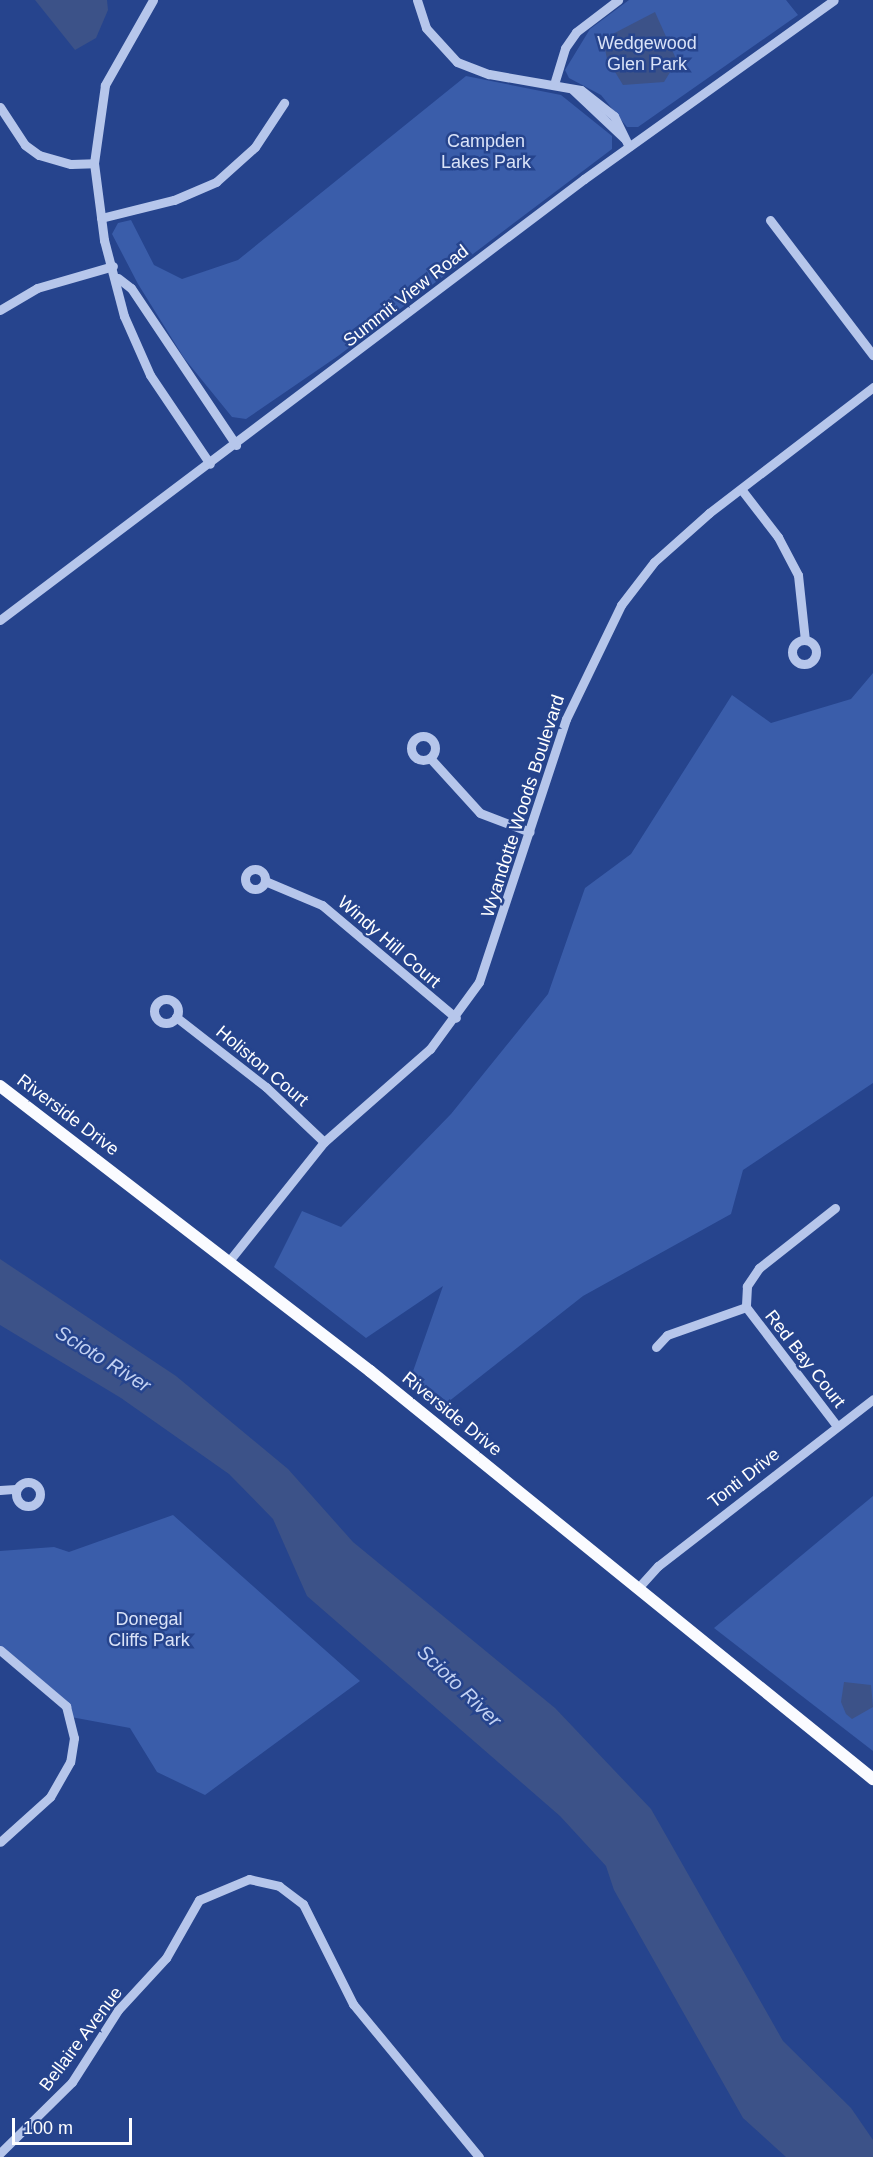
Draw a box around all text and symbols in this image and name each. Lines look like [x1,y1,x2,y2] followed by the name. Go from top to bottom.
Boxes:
[597,33,697,76] park label: Wedgewood Glen Park
[441,131,531,174] park label: Campden Lakes Park
[339,240,473,352] street label: Summit View Road
[477,692,569,920] street label: Wyandotte Woods Boulevard
[333,892,445,992] street label: Windy Hill Court
[211,1021,313,1111] street label: Holiston Court
[13,1070,123,1160] street label: Riverside Drive
[760,1306,850,1412] street label: Red Bay Court
[51,1320,155,1398] water label: Scioto River
[398,1367,506,1461] street label: Riverside Drive
[704,1443,784,1513] street label: Tonti Drive
[108,1609,190,1652] park label: Donegal Cliffs Park
[412,1640,506,1732] water label: Scioto River
[35,1982,127,2096] street label: Bellaire Avenue
[15,2106,135,2144] scale bar
[23,2118,73,2138] text: 100 m

